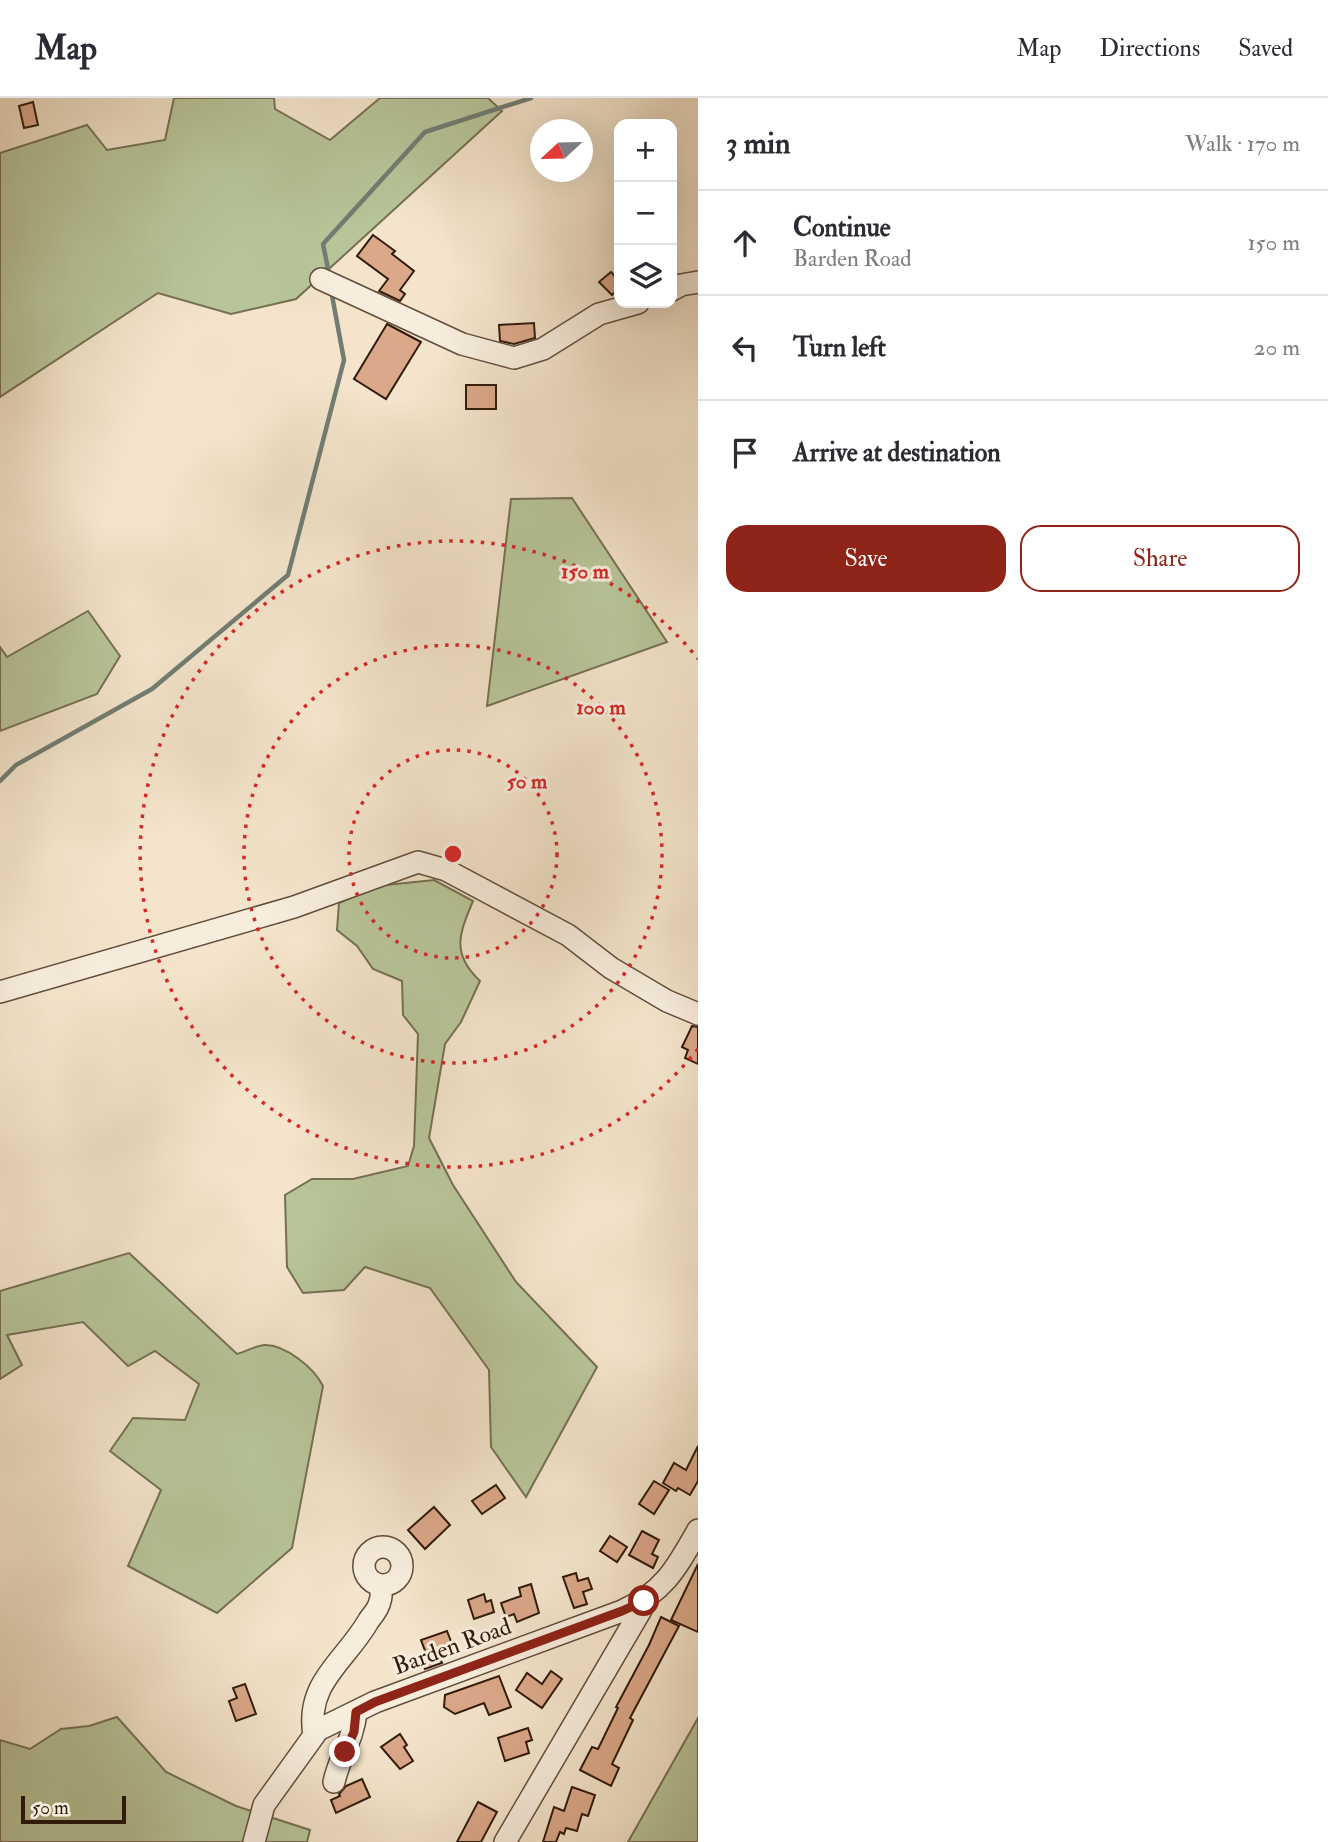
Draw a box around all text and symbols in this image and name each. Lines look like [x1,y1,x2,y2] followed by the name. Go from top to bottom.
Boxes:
[35,28,97,69] text: Map
[1016,33,1061,64] text: Map
[1099,33,1200,64] text: Directions
[1238,33,1293,64] text: Saved
[530,119,593,182] north arrow
[614,119,677,308] map controls
[614,119,677,182] button: +
[726,125,791,162] text: 3 min
[1185,129,1300,158] text: Walk · 170 m
[614,182,677,245] button: −
[793,212,891,244] text: Continue
[726,224,764,262] icon: ahead
[1247,228,1300,257] text: 150 m
[793,244,912,273] text: Barden Road
[614,245,677,308] button: layers
[726,329,764,367] icon: left
[793,332,886,364] text: Turn left
[1254,333,1300,362] text: 20 m
[726,434,764,472] icon: arrive
[793,437,1001,469] text: Arrive at destination
[726,525,1006,592] button: Save
[1020,525,1300,592] button: Share
[561,558,610,585] text: 150 m
[576,694,627,721] text: 100 m
[507,768,548,795] text: 50 m
[441,842,465,866] centre of rings
[628,1585,659,1616] route start
[389,1611,516,1682] street label: Barden Road
[329,1736,360,1767] route end
[21,1793,126,1825] scale bar
[32,1796,69,1820] text: 50 m

